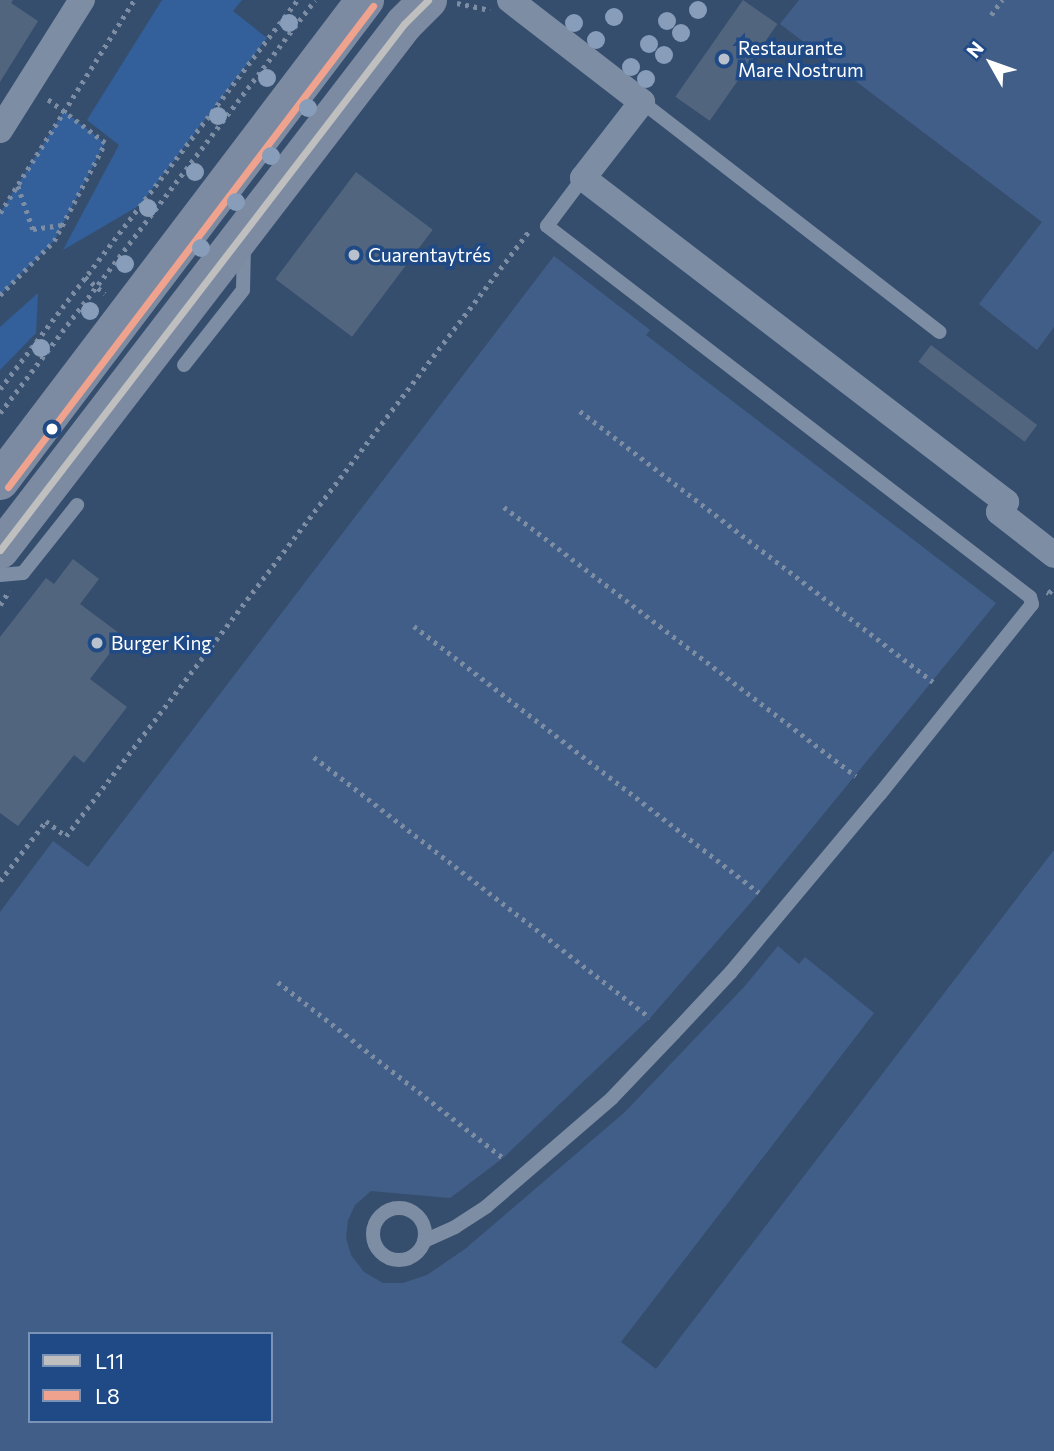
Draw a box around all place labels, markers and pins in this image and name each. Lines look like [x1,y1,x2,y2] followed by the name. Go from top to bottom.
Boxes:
[738,37,864,81] place label: Restaurante Mare Nostrum
[716,51,732,67] marker: Restaurante Mare Nostrum
[368,244,491,266] place label: Cuarentaytrés
[346,247,362,263] marker: Cuarentaytrés
[45,422,59,436] unlabelled marker
[111,632,212,654] place label: Burger King
[89,635,105,651] marker: Burger King

